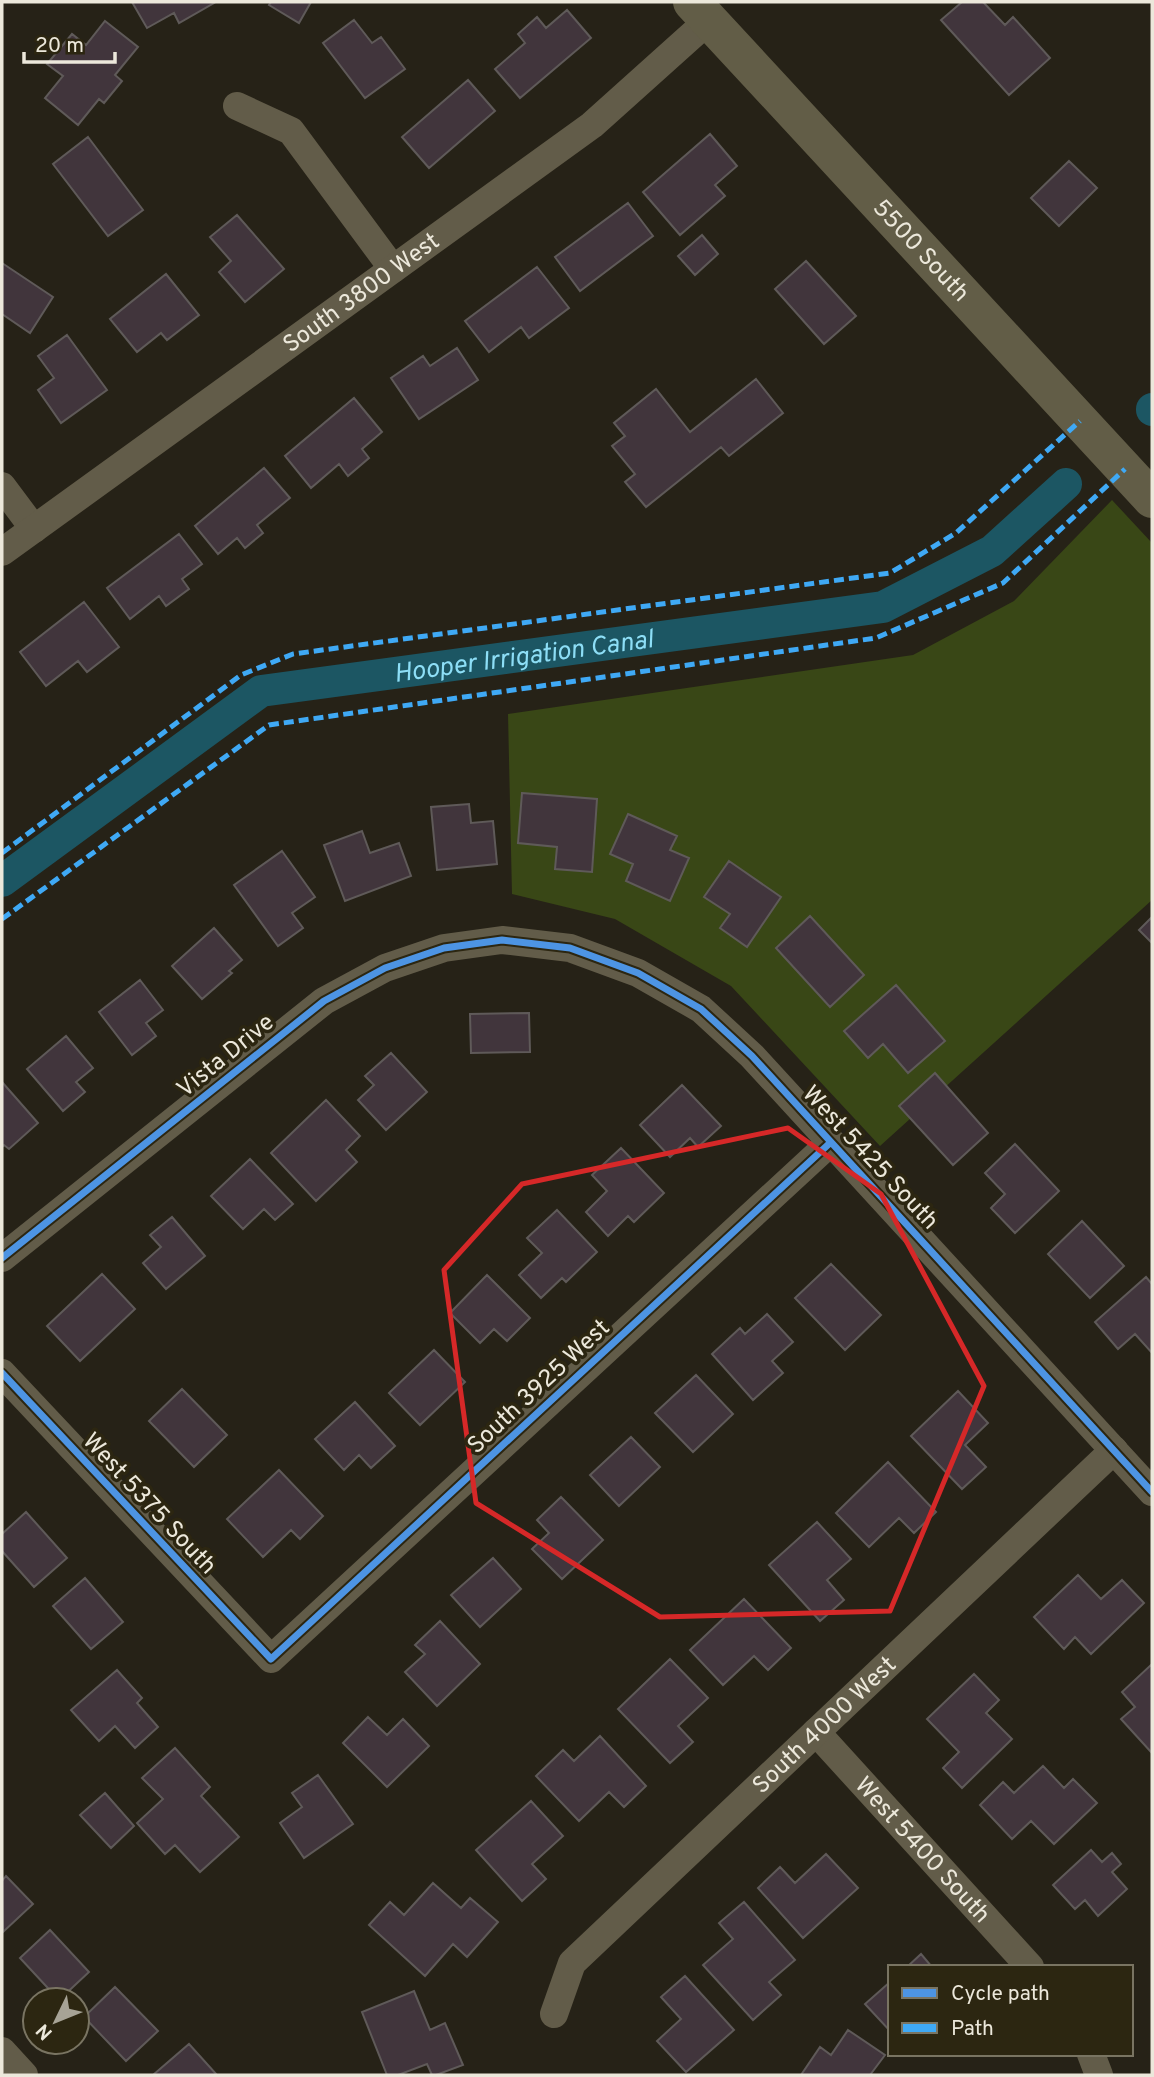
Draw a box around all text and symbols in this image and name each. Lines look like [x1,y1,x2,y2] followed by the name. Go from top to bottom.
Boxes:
[24,21,116,65] scale bar
[35,33,84,60] text: 20 m
[865,194,975,309] street label: 5500 South
[278,227,446,361] street label: South 3800 West
[392,624,657,692] water label: Hooper Irrigation Canal
[171,1008,281,1105] street label: Vista Drive
[795,1080,944,1237] street label: West 5425 South
[462,1314,617,1461] street label: South 3925 West
[75,1427,222,1582] street label: West 5375 South
[747,1651,904,1801] street label: South 4000 West
[847,1771,996,1930] street label: West 5400 South
[888,1965,1133,2056] legend
[951,1981,1050,2008] text: Cycle path
[21,1986,91,2056] north arrow
[951,2016,994,2043] text: Path
[32,2018,58,2044] text: N

